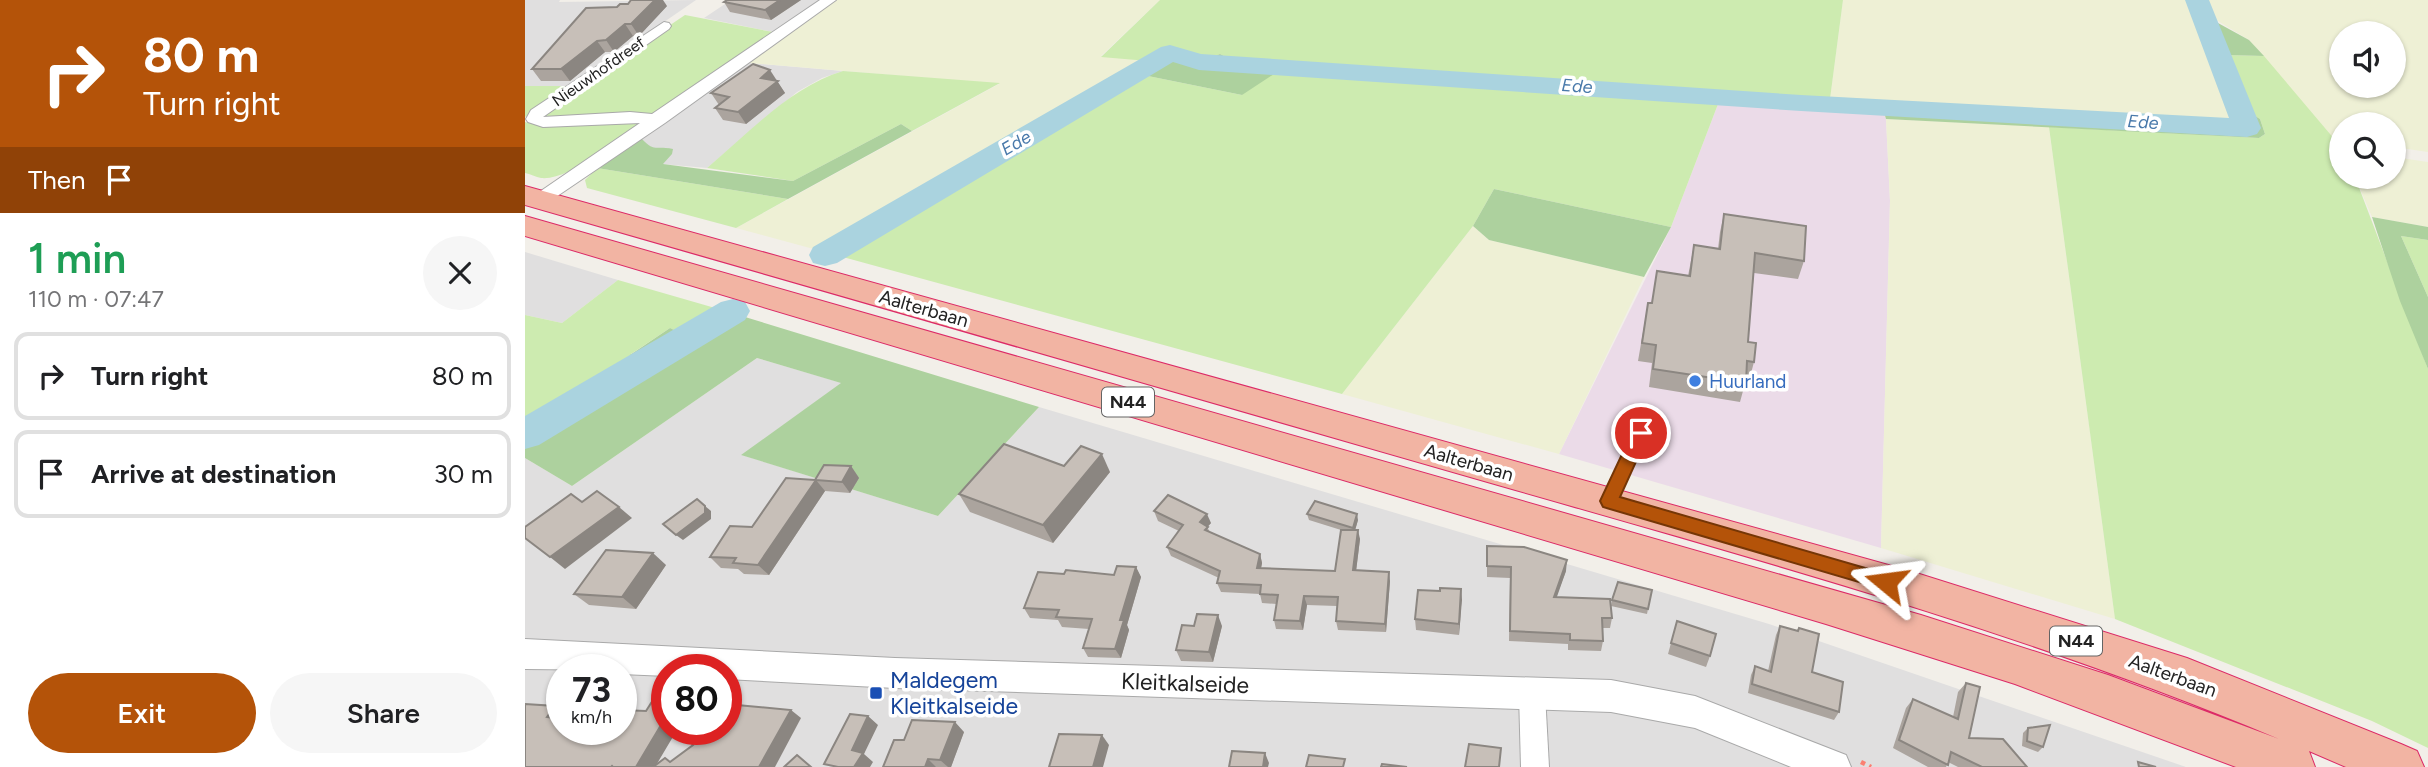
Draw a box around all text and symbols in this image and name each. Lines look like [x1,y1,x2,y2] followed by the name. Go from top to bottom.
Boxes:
[2329,21,2406,189] map controls
[2329,21,2406,98] button: sound
[143,25,259,84] text: 80 m
[28,28,119,119] icon: right
[548,32,648,110] street label: Nieuwhofdreef
[1561,74,1593,98] water label: Ede
[143,85,281,123] text: Turn right
[2127,110,2159,134] water label: Ede
[2329,112,2406,189] button: search
[997,126,1035,160] water label: Ede
[100,161,138,199] icon: arrive
[28,164,86,196] text: Then
[28,233,126,284] text: 1 min
[423,236,497,310] button: close
[28,285,164,313] text: 110 m · 07:47
[877,285,971,332] street label: Aalterbaan
[32,357,70,395] icon: right
[91,360,208,392] text: Turn right
[432,360,493,392] text: 80 m
[1709,370,1787,393] place label: Huurland
[1687,373,1703,389] marker: Huurland
[1102,388,1154,416] road number: N44
[1611,403,1671,463] pin
[1622,414,1660,452] icon: arrive
[1422,439,1516,486] street label: Aalterbaan
[32,455,70,493] icon: arrive
[91,458,336,490] text: Arrive at destination
[434,458,493,490] text: 30 m
[1849,545,1923,619] position arrow
[2050,626,2102,656] road number: N44
[2126,649,2220,702] street label: Aalterbaan
[651,654,742,745] speed limit sign: 80
[890,666,1018,720] place label: Maldegem Kleitkalseide
[1121,667,1249,699] street label: Kleitkalseide
[572,669,611,711] text: 73
[28,673,256,753] button: Exit
[270,673,497,753] button: Share
[868,685,884,701] marker: Maldegem Kleitkalseide
[571,706,612,728] text: km/h

